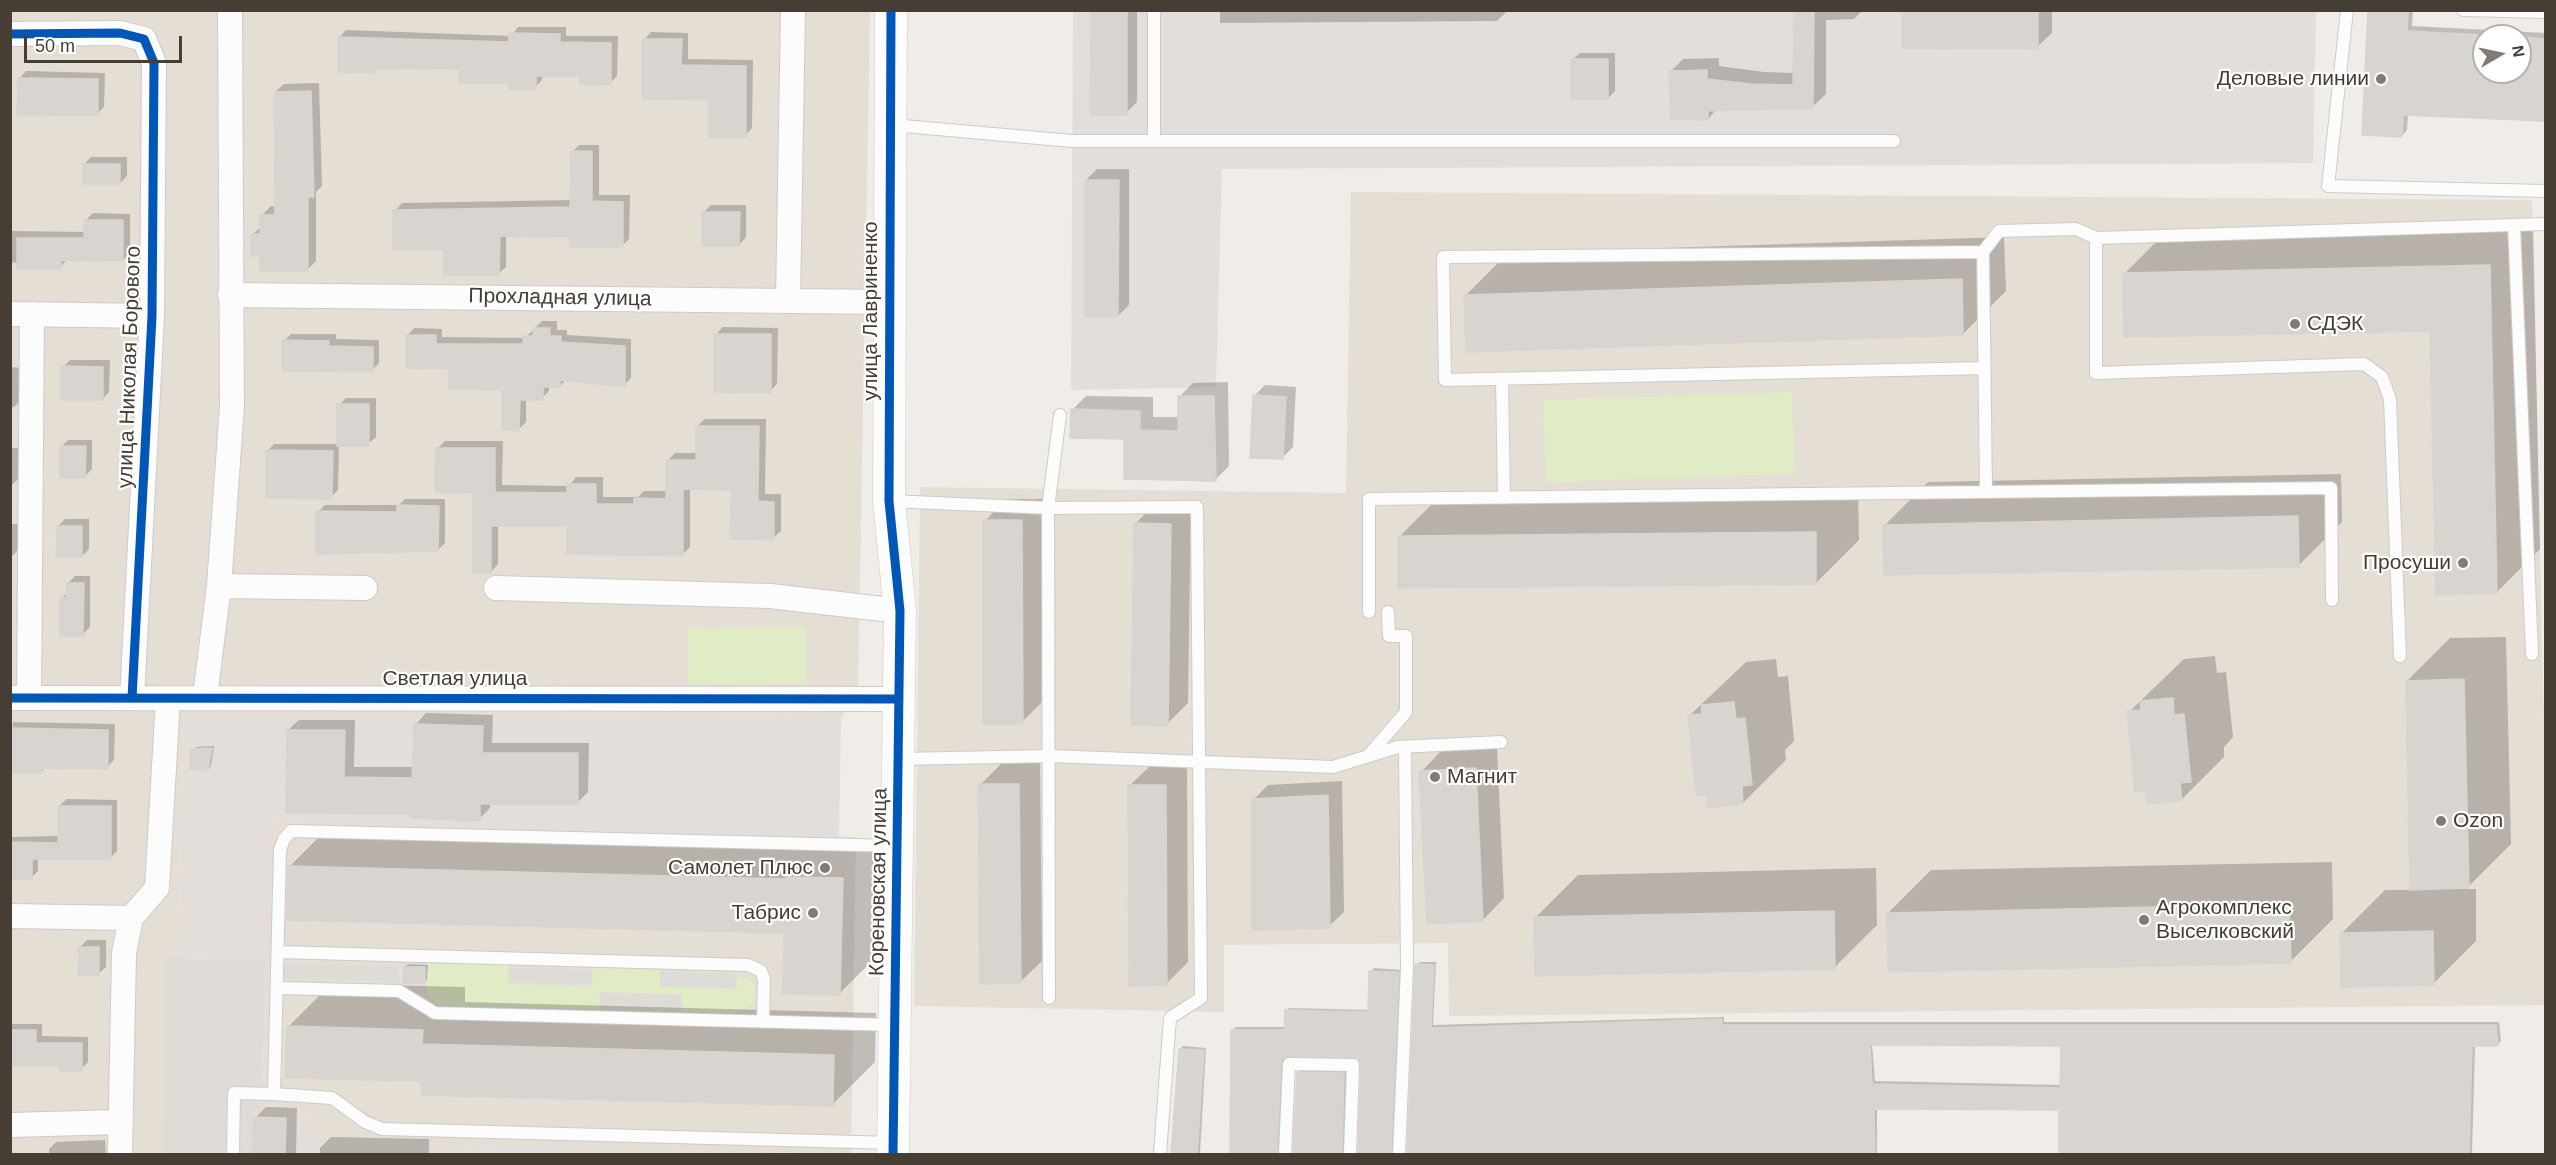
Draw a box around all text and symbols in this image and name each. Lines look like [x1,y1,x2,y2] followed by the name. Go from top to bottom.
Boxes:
[27,24,184,62] scale bar
[2472,24,2532,84] north arrow
[35,36,75,56] text: 50 m
[2509,44,2528,58] text: N
[2217,66,2369,92] place label: Деловые линии
[2374,72,2388,86] marker: Деловые линии
[858,221,884,401] street label: улица Лавриненко
[113,245,147,489] street label: улица Николая Борового
[468,284,652,312] street label: Прохладная улица
[2307,311,2363,337] place label: СДЭК
[2288,317,2302,331] marker: СДЭК
[2363,550,2451,576] place label: Просуши
[2456,556,2470,570] marker: Просуши
[382,666,528,692] street label: Светлая улица
[1447,764,1517,790] place label: Магнит
[1428,770,1442,784] marker: Магнит
[865,788,893,976] street label: Кореновская улица
[2453,808,2503,834] place label: Ozon
[2434,814,2448,828] marker: Ozon
[668,855,813,881] place label: Самолет Плюс
[818,861,832,875] marker: Самолет Плюс
[2156,895,2294,945] place label: Агрокомплекс Выселковский
[731,900,801,926] place label: Табрис
[806,906,820,920] marker: Табрис
[2137,913,2151,927] marker: Агрокомплекс Выселковский

